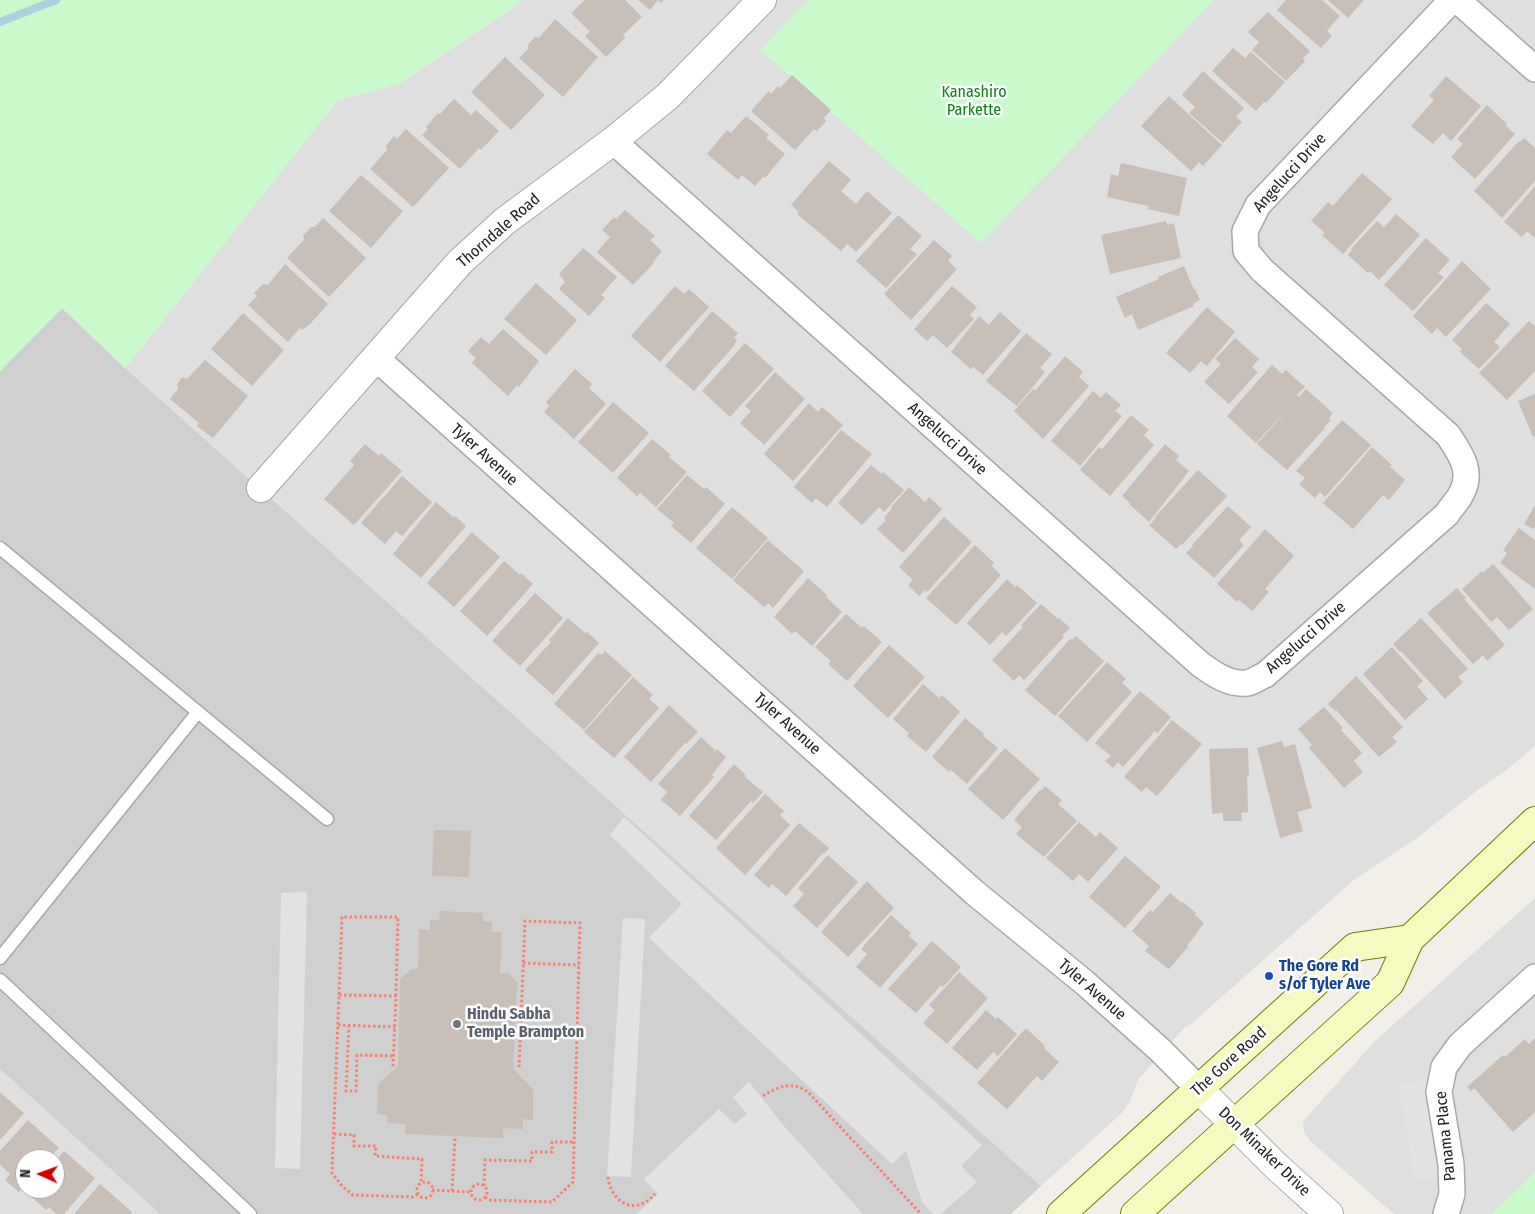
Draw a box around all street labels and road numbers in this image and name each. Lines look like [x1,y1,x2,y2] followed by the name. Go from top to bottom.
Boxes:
[1250,130,1330,216] street label: Angelucci Drive
[454,190,544,272] street label: Thorndale Road
[904,399,990,479] street label: Angelucci Drive
[447,420,521,490] street label: Tyler Avenue
[1262,598,1350,678] street label: Angelucci Drive
[750,689,824,759] street label: Tyler Avenue
[1054,955,1130,1025] street label: Tyler Avenue
[1187,1023,1271,1101] street label: The Gore Road
[1432,1090,1460,1182] street label: Panama Place
[1214,1103,1314,1201] street label: Don Minaker Drive

